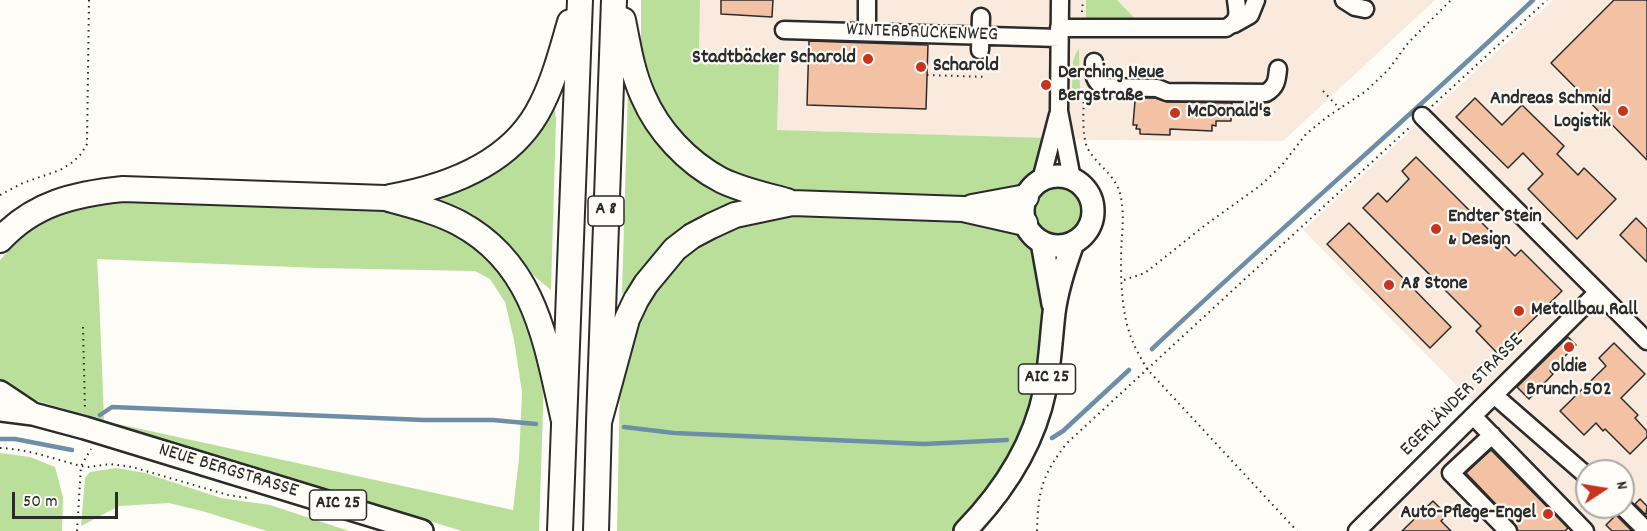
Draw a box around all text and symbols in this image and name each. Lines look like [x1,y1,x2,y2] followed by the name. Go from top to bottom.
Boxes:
[846,19,998,49] street label: WINTERBRUCKENWEG
[692,47,856,71] place label: Stadtbäcker Scharold
[861,52,875,66] marker: Stadtbäcker Scharold
[933,55,999,79] place label: Scharold
[914,60,928,74] marker: Scharold
[1058,62,1164,109] place label: Derching Neue Bergstraße
[1039,78,1053,92] marker: Derching Neue Bergstraße
[1490,88,1611,135] place label: Andreas Schmid Logistik
[1187,101,1271,125] place label: McDonald's
[1616,104,1630,118] marker: Andreas Schmid Logistik
[1168,106,1182,120] marker: McDonald's
[588,196,624,226] road number: A 8
[1448,206,1542,253] place label: Endter Stein & Design
[1429,222,1443,236] marker: Endter Stein & Design
[1401,273,1468,297] place label: A8 Stone
[1382,278,1396,292] marker: A8 Stone
[1531,299,1638,323] place label: Metallbau Rall
[1512,304,1526,318] marker: Metallbau Rall
[1396,329,1530,463] street label: EGERLÄNDER STRASSE
[1562,340,1576,354] marker: oldie Brunch 502
[1526,356,1612,403] place label: oldie Brunch 502
[1018,364,1076,394] road number: AIC 25
[155,439,301,505] street label: NEUE BERGSTRASSE
[1575,459,1635,519] north arrow
[1609,479,1633,492] text: N
[15,480,122,518] scale bar
[23,490,58,515] text: 50 m
[310,490,366,520] road number: AIC 25
[1400,502,1536,526] place label: Auto-Pflege-Engel
[1541,507,1555,521] marker: Auto-Pflege-Engel

